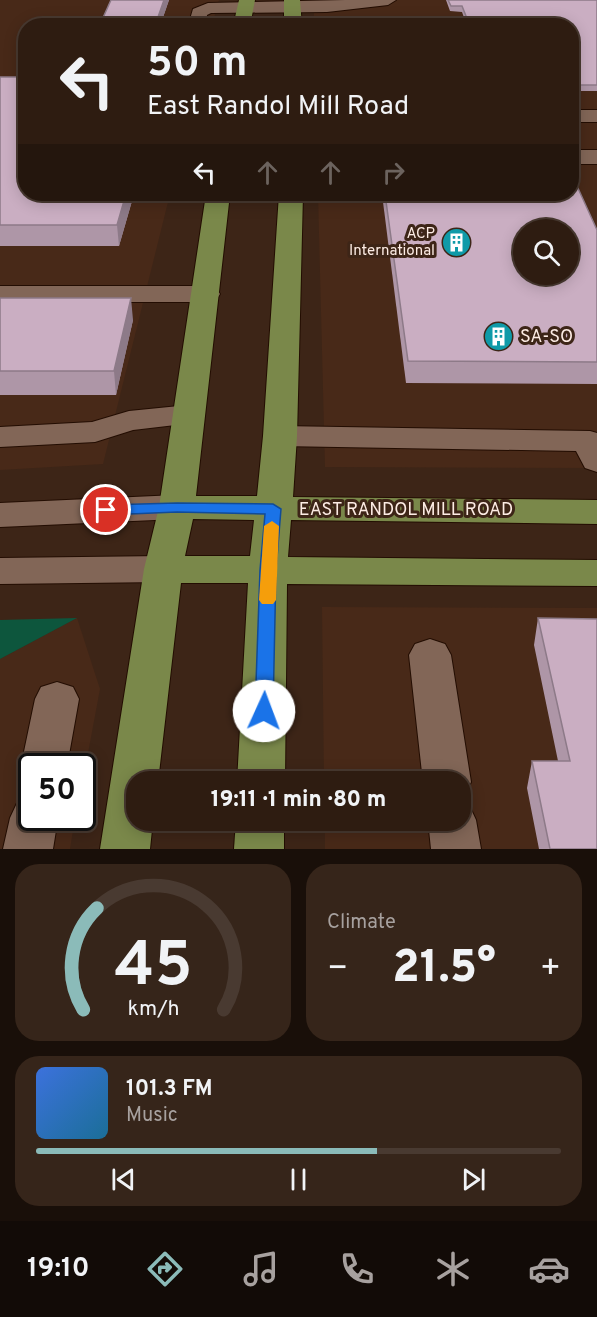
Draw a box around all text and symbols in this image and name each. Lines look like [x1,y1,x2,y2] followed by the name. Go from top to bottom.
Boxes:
[147,38,248,91] text: 50 m
[48,42,126,120] icon: left
[147,90,409,124] text: East Randol Mill Road
[188,156,221,189] icon: left
[251,156,284,189] icon: ahead
[314,156,347,189] icon: ahead
[377,156,410,189] icon: right
[513,219,579,285] map controls
[513,219,579,285] button: search
[349,225,435,261] place label: ACP International
[440,227,472,259] building icon: ACP International
[483,321,515,353] building icon: SA-SO
[520,326,573,349] place label: SA-SO
[80,484,131,535] pin
[89,493,122,526] icon: arrive
[299,499,513,522] street label: EAST RANDOL MILL ROAD
[232,679,296,743] position arrow
[18,753,96,831] speed limit sign: 50
[211,787,386,814] text: 19:11 · 1 min · 80 m
[327,910,396,936] text: Climate
[114,929,192,1008] text: 45
[392,941,496,998] text: 21.5°
[327,949,348,991] text: −
[540,949,561,991] text: +
[127,996,179,1023] text: km/h
[126,1076,213,1103] text: 101.3 FM
[126,1103,178,1129] text: Music
[107,1163,140,1196] icon: previous
[282,1163,315,1196] icon: pause
[457,1163,490,1196] icon: next
[144,1248,186,1290] icon: directions
[240,1248,282,1290] icon: music
[336,1248,378,1290] icon: phone
[432,1248,474,1290] icon: climate
[528,1248,570,1290] icon: car
[27,1252,90,1286] text: 19:10

